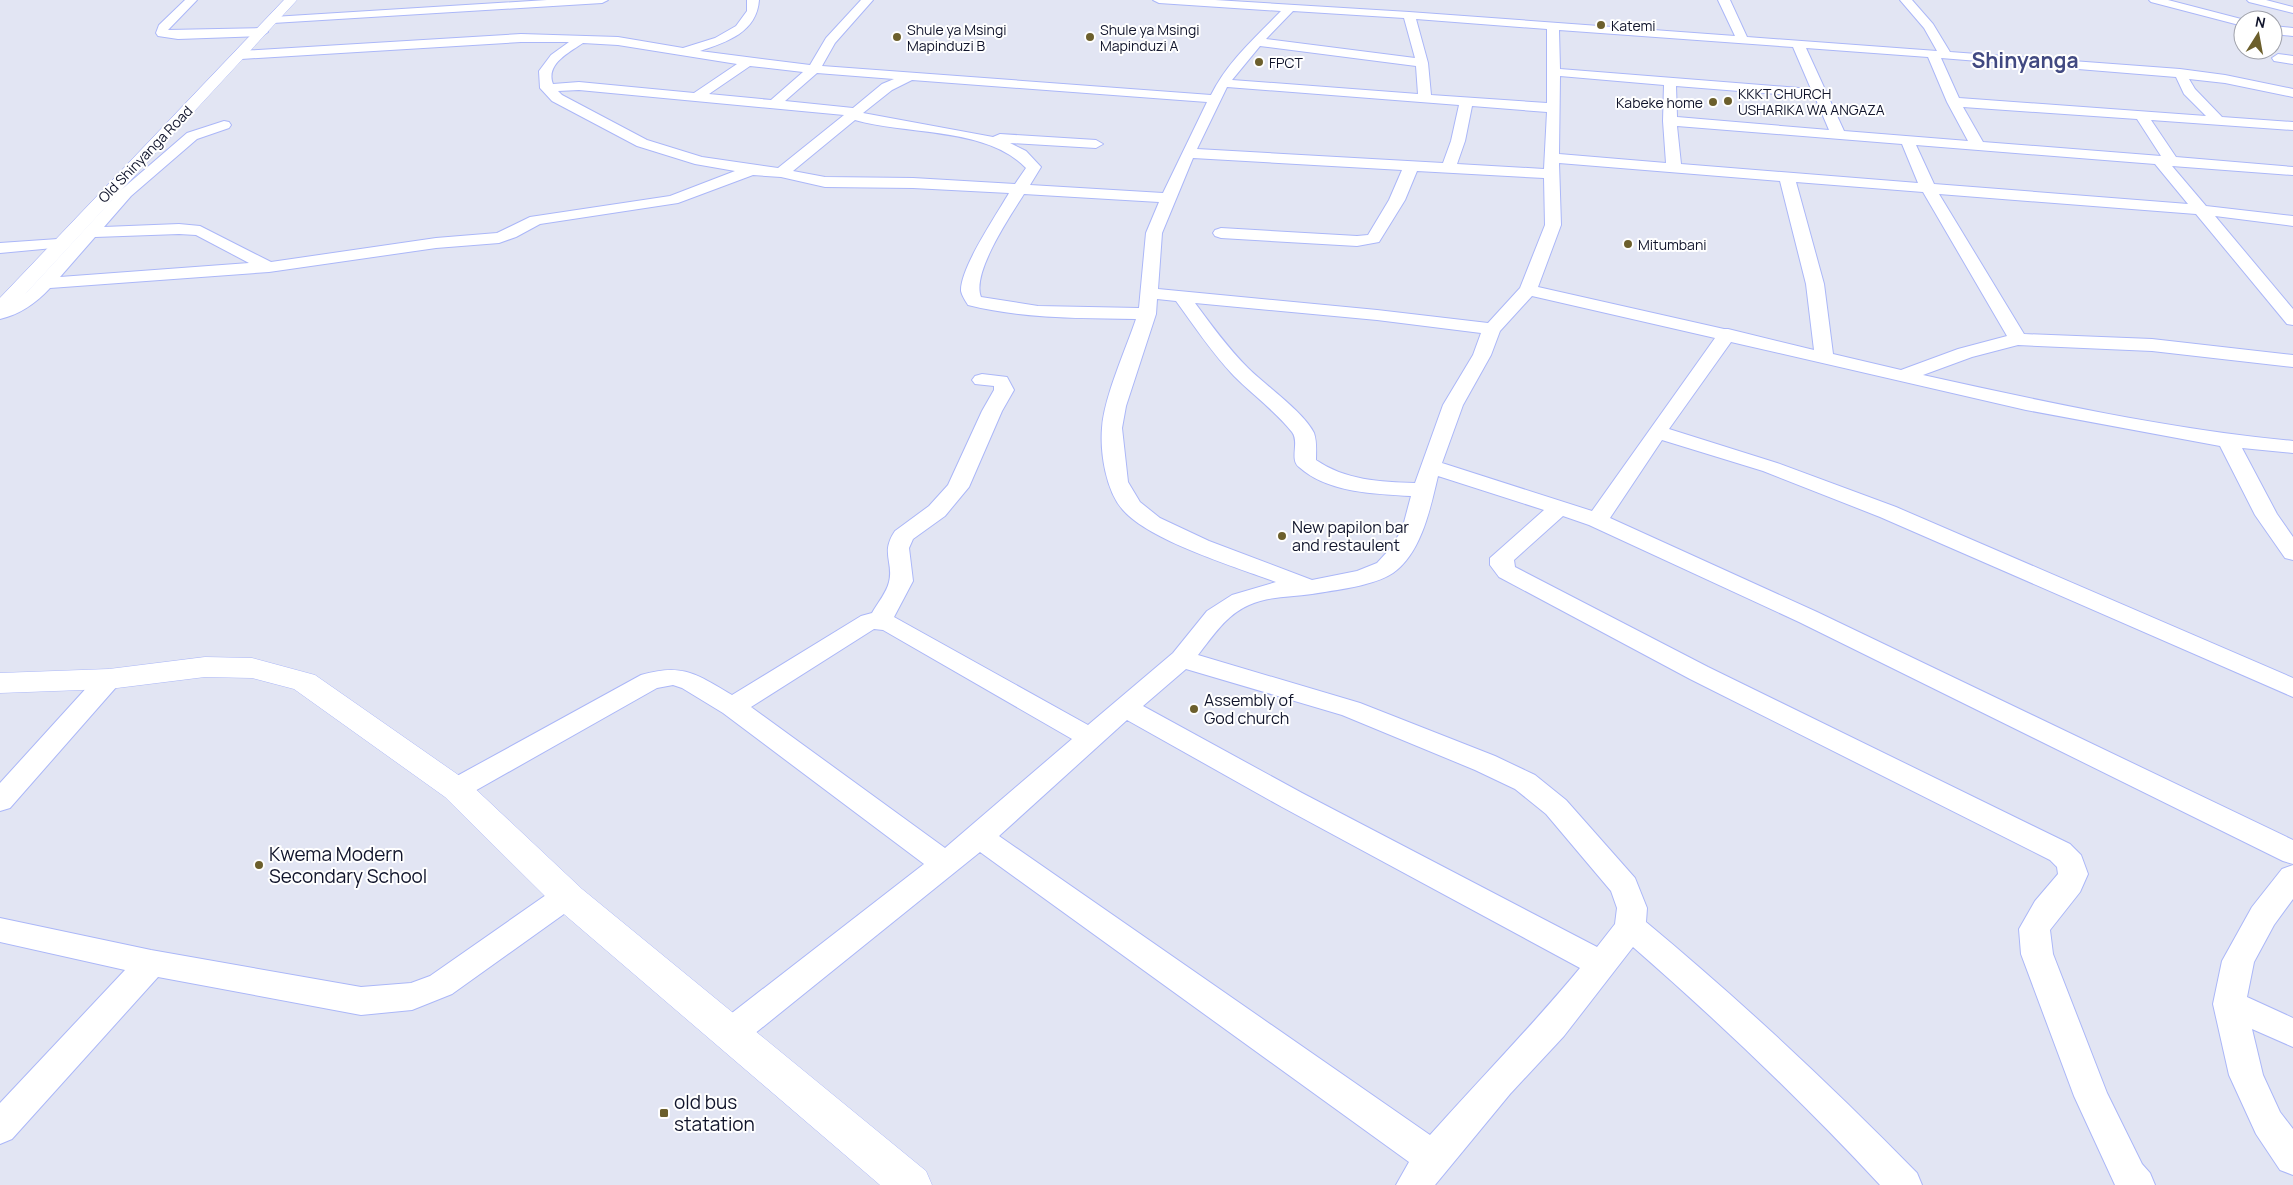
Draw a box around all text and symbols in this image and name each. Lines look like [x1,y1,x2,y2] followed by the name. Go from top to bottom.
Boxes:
[2233,10,2283,60] north arrow
[2254,11,2267,32] text: N
[1611,16,1656,35] place label: Katemi
[1595,19,1607,31] marker: Katemi
[907,20,1006,55] place label: Shule ya Msingi Mapinduzi B
[1100,20,1199,55] place label: Shule ya Msingi Mapinduzi A
[891,31,903,43] marker: Shule ya Msingi Mapinduzi B
[1084,31,1096,43] marker: Shule ya Msingi Mapinduzi A
[1971,46,2079,74] district label: Shinyanga
[1269,53,1304,72] place label: FPCT
[1253,56,1265,68] marker: FPCT
[1738,84,1885,119] place label: KKKT CHURCH USHARIKA WA ANGAZA
[1616,93,1703,112] place label: Kabeke home
[1722,95,1734,107] marker: KKKT CHURCH USHARIKA WA ANGAZA
[1707,96,1719,108] marker: Kabeke home
[94,101,196,207] street label: Old Shinyanga Road
[1638,235,1706,254] place label: Mitumbani
[1622,238,1634,250] marker: Mitumbani
[1292,516,1409,556] place label: New papilon bar and restaulent
[1276,530,1288,542] marker: New papilon bar and restaulent
[1204,689,1294,729] place label: Assembly of God church
[1188,703,1200,715] marker: Assembly of God church
[269,841,427,889] place label: Kwema Modern Secondary School
[253,859,265,871] marker: Kwema Modern Secondary School
[674,1089,755,1137] place label: old bus statation
[658,1107,670,1119] marker: old bus statation

